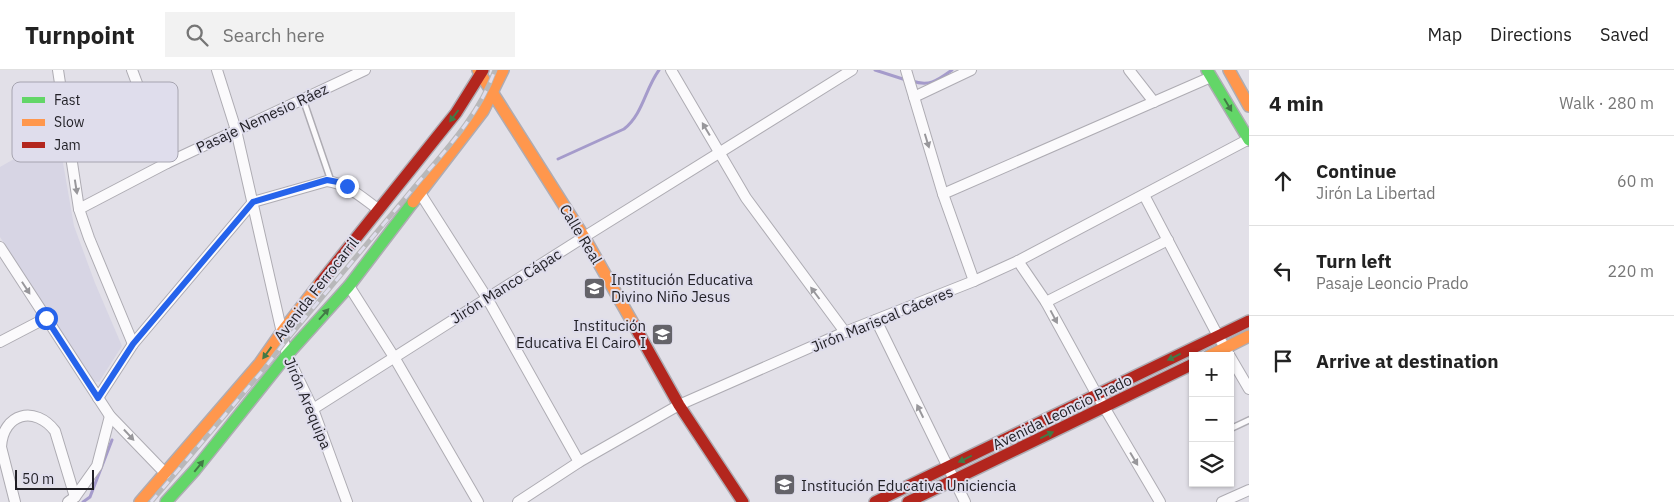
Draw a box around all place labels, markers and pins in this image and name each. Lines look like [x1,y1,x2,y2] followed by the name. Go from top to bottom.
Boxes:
[611,270,753,306] place label: Institución Educativa Divino Niño Jesus
[583,276,607,300] school or university icon: Institución Educativa Divino Niño Jesus
[516,316,646,352] place label: Institución Educativa El Cairo I
[650,322,674,346] school or university icon: Institución Educativa El Cairo I
[773,473,797,497] school or university icon: Institución Educativa Uniciencia
[801,476,1016,495] place label: Institución Educativa Uniciencia

